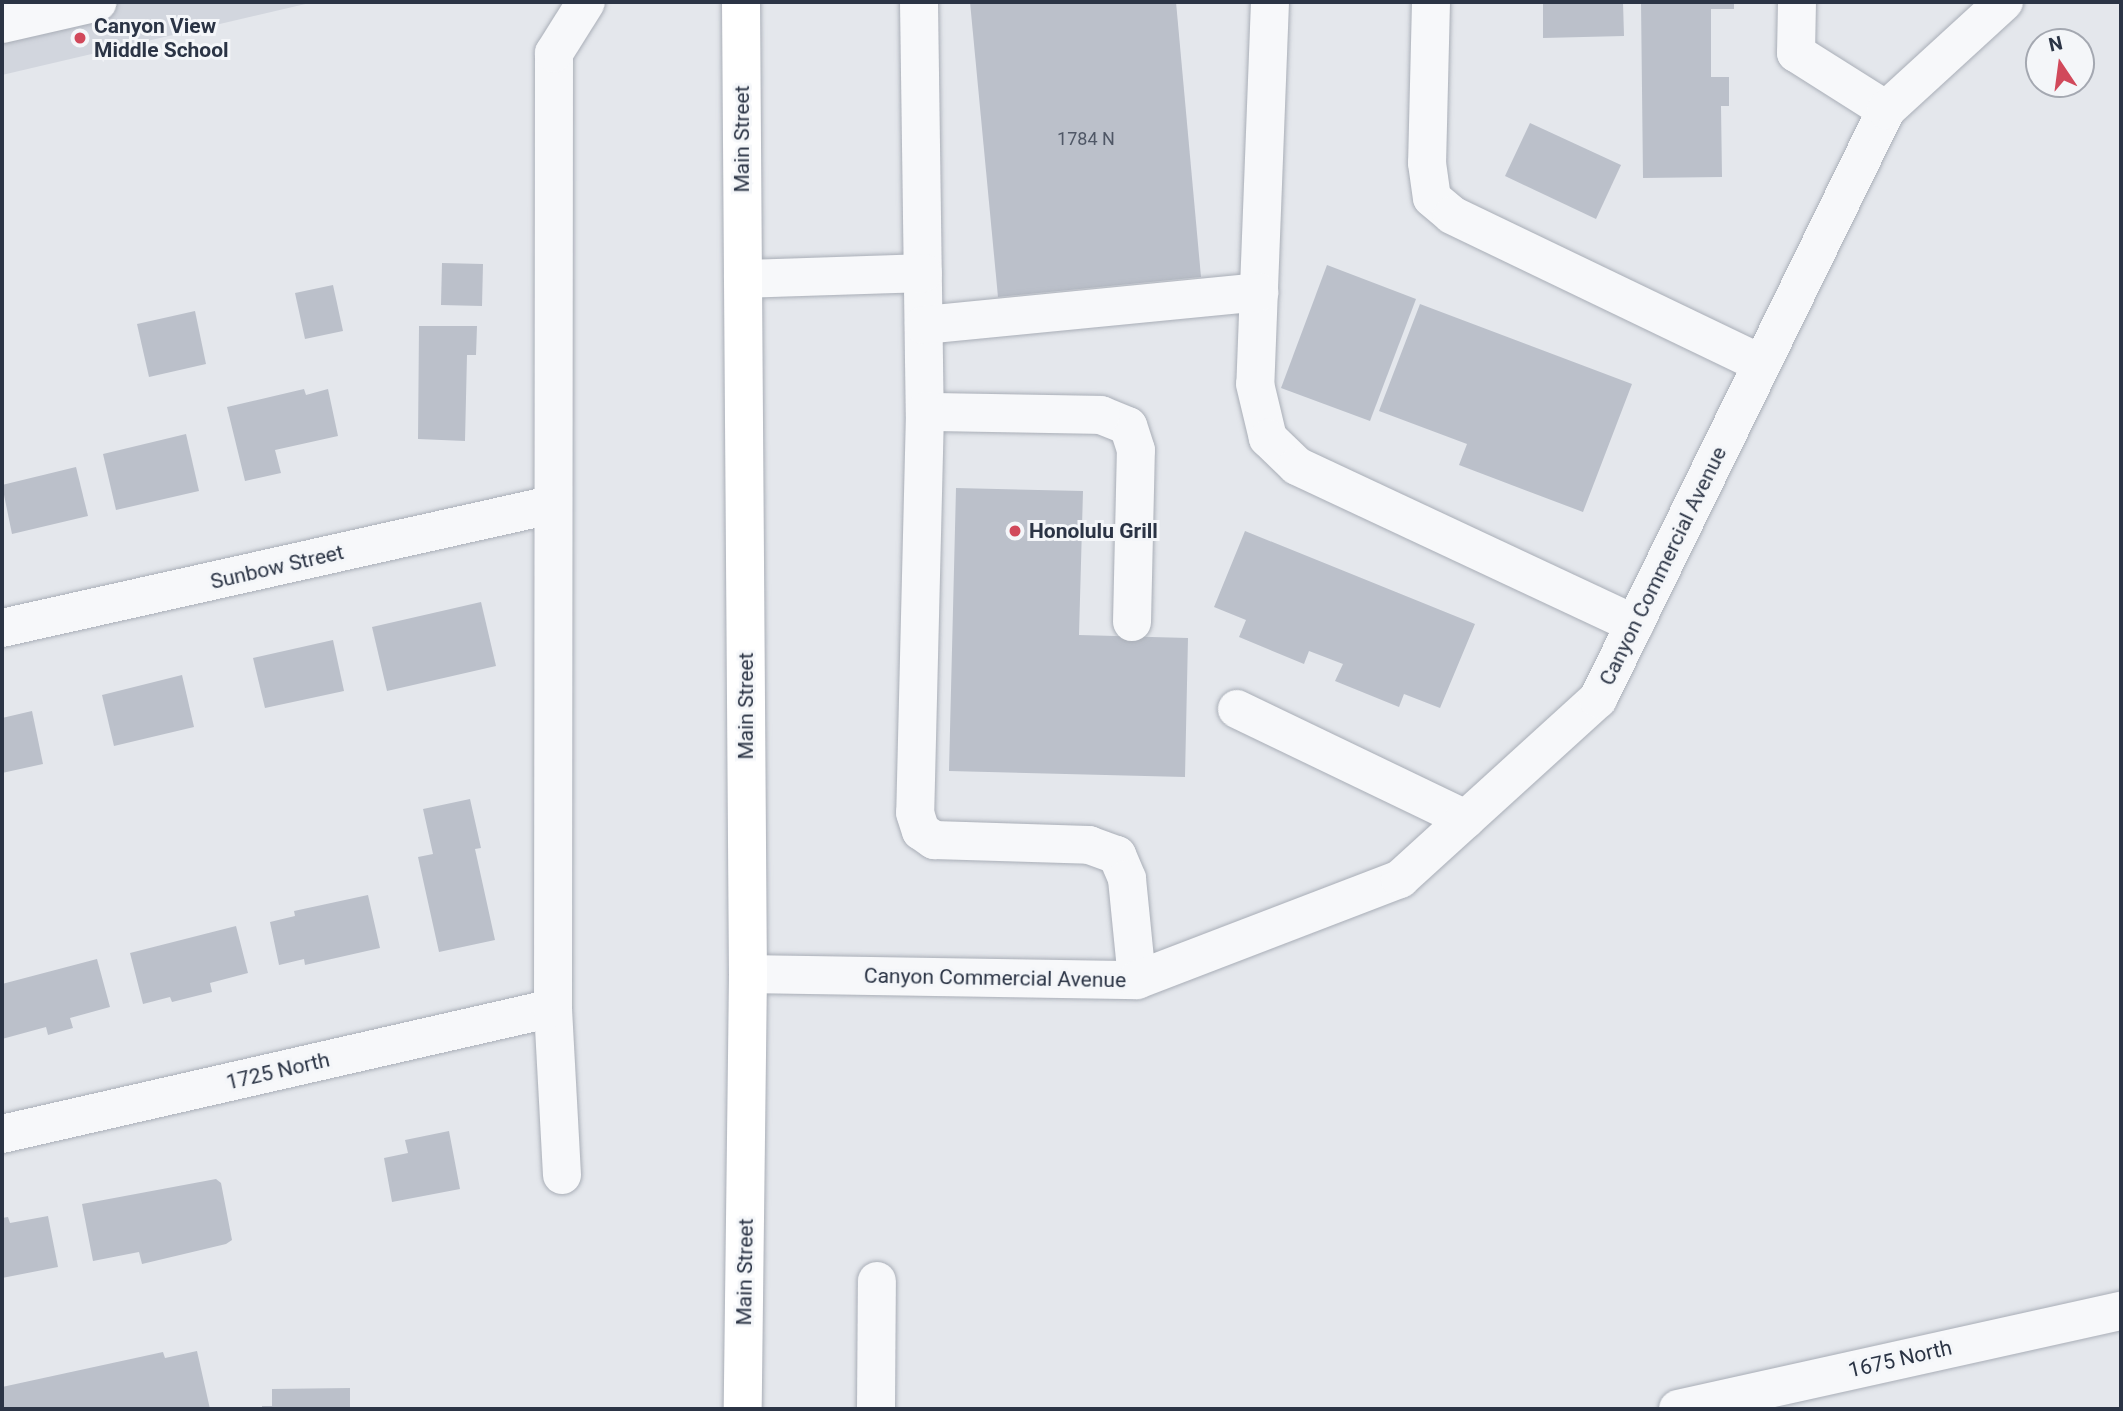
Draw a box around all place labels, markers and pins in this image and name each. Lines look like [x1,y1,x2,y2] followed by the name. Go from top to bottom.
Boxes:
[94,13,229,63] place label: Canyon View Middle School
[72,30,88,46] marker: Canyon View Middle School
[1029,518,1158,544] place label: Honolulu Grill
[1007,523,1023,539] marker: Honolulu Grill

